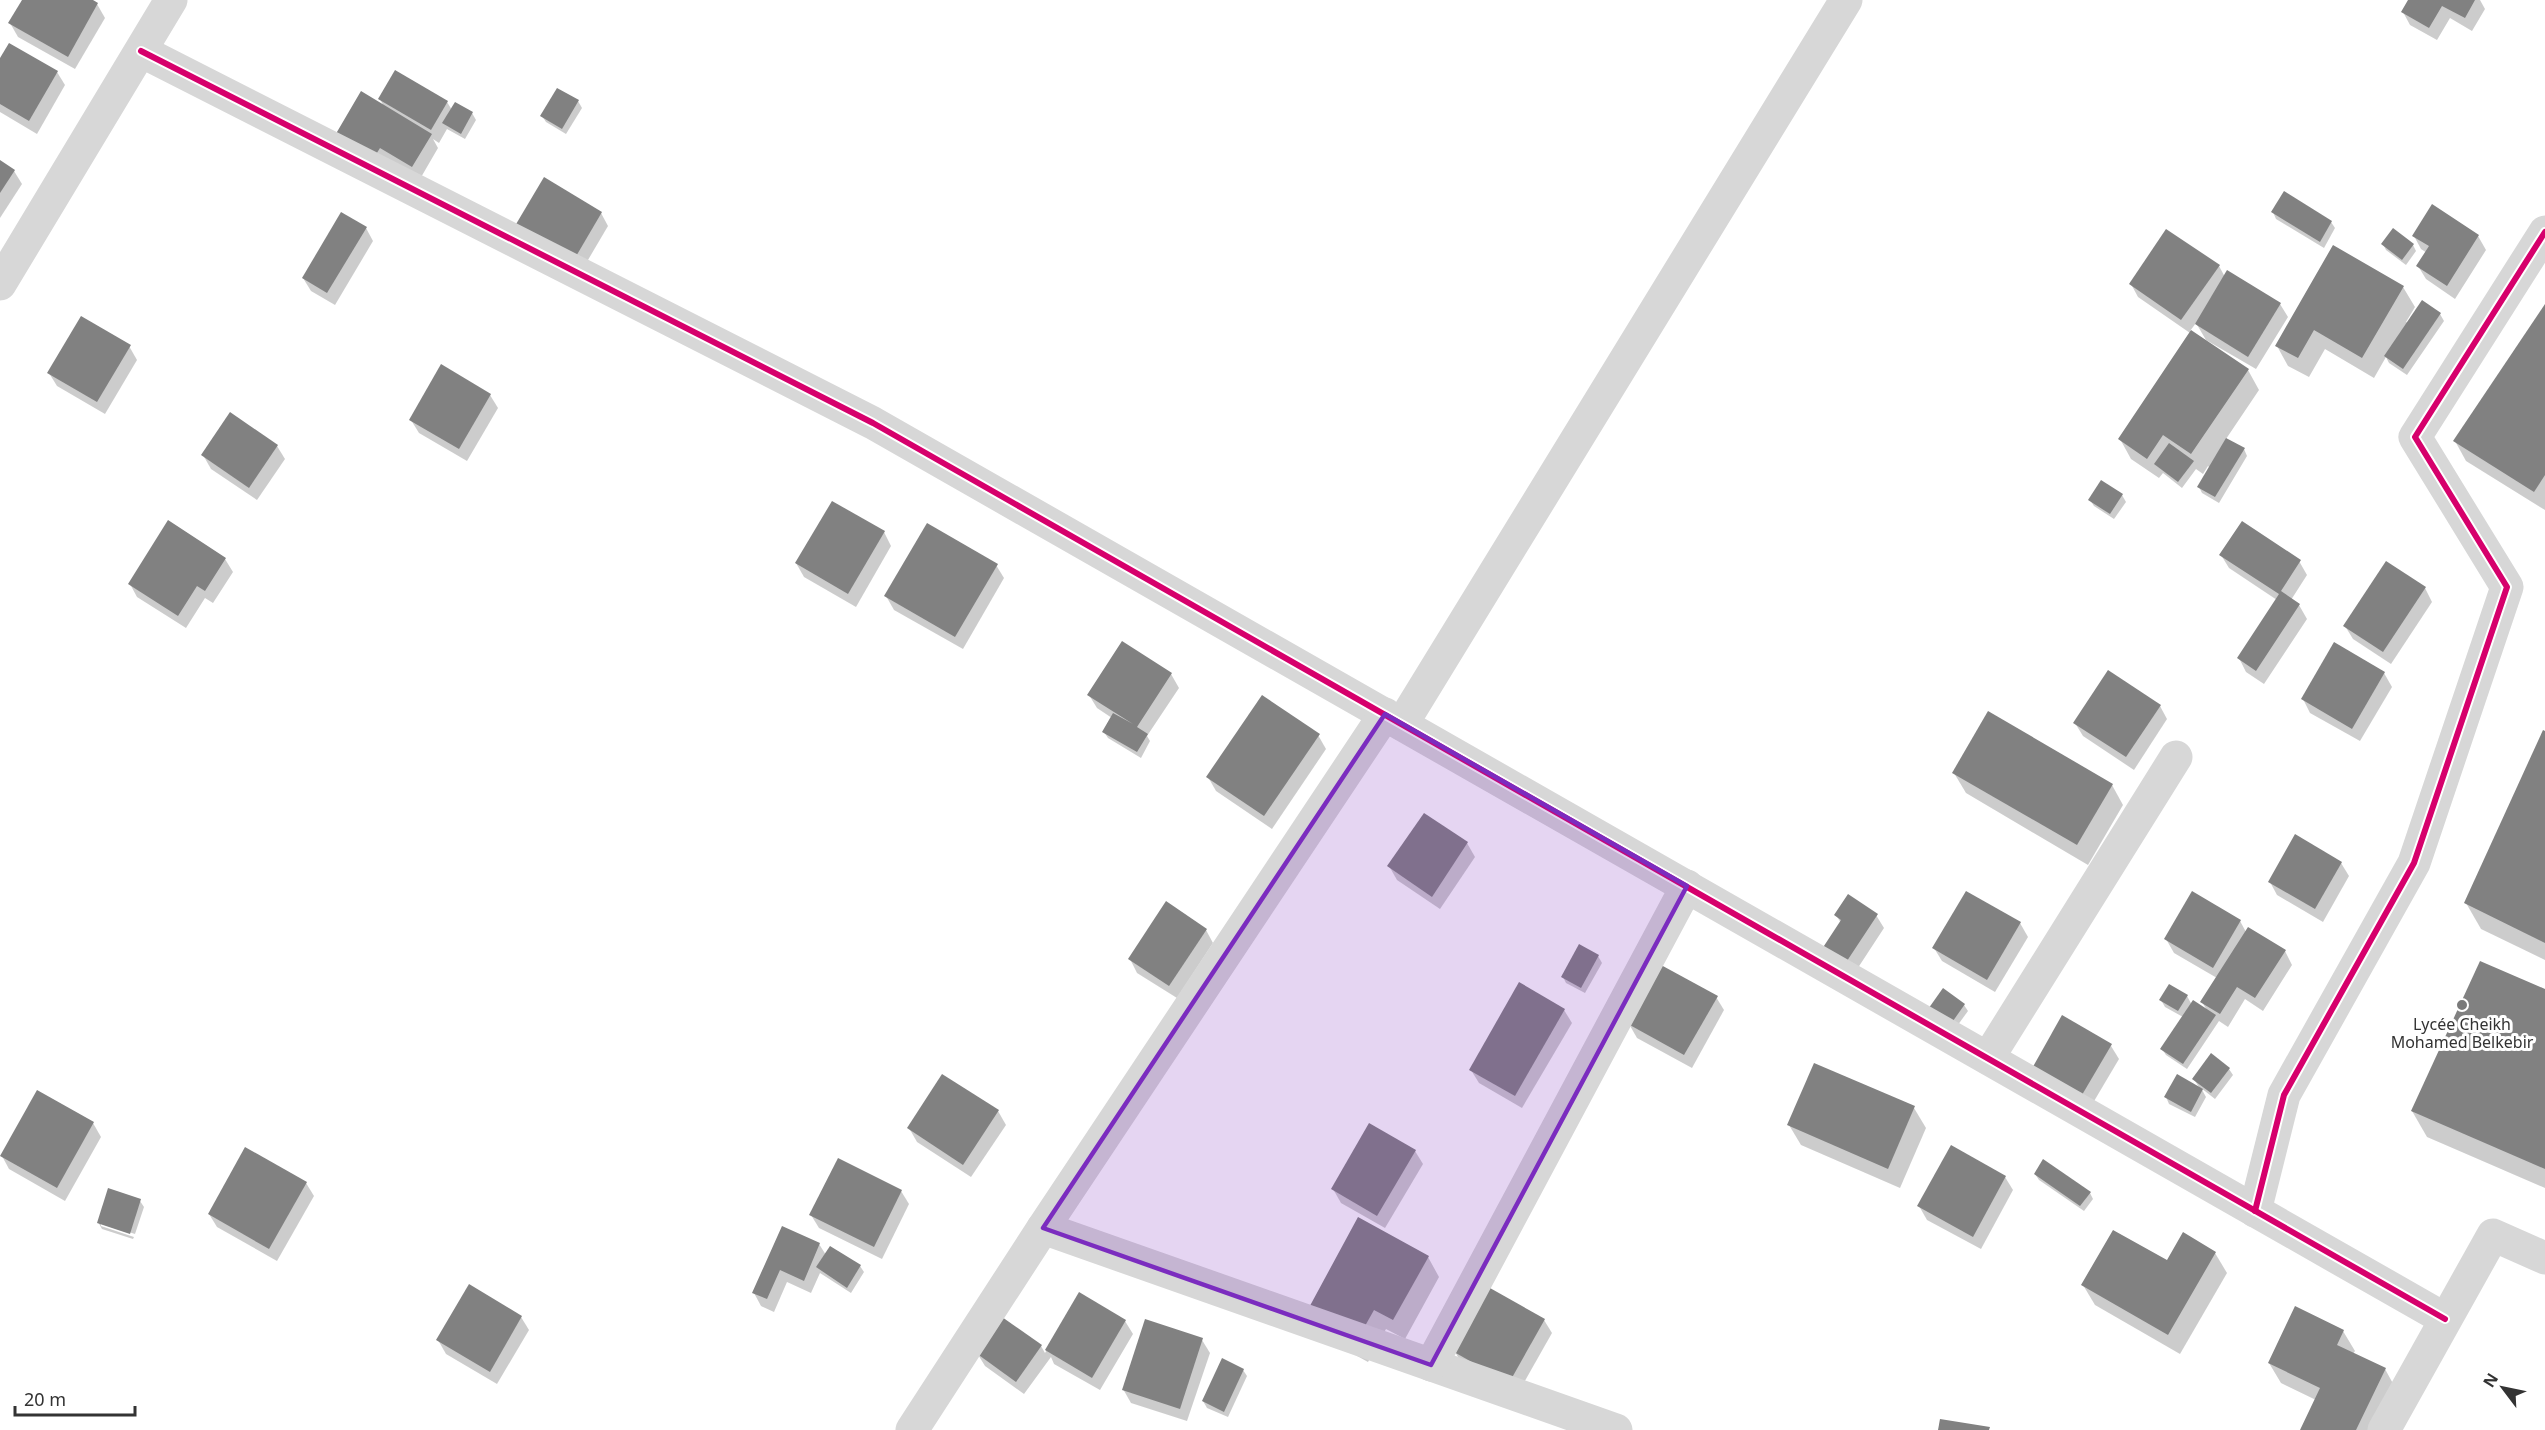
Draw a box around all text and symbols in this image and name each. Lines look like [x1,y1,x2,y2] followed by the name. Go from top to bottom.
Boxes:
[2455,998,2469,1012] marker: Lycée Cheikh Mohamed Belkebir
[2391,1013,2534,1053] place label: Lycée Cheikh Mohamed Belkebir
[2473,1358,2533,1418] north arrow
[2478,1369,2503,1391] text: N
[15,1379,135,1417] scale bar
[24,1387,66,1411] text: 20 m

